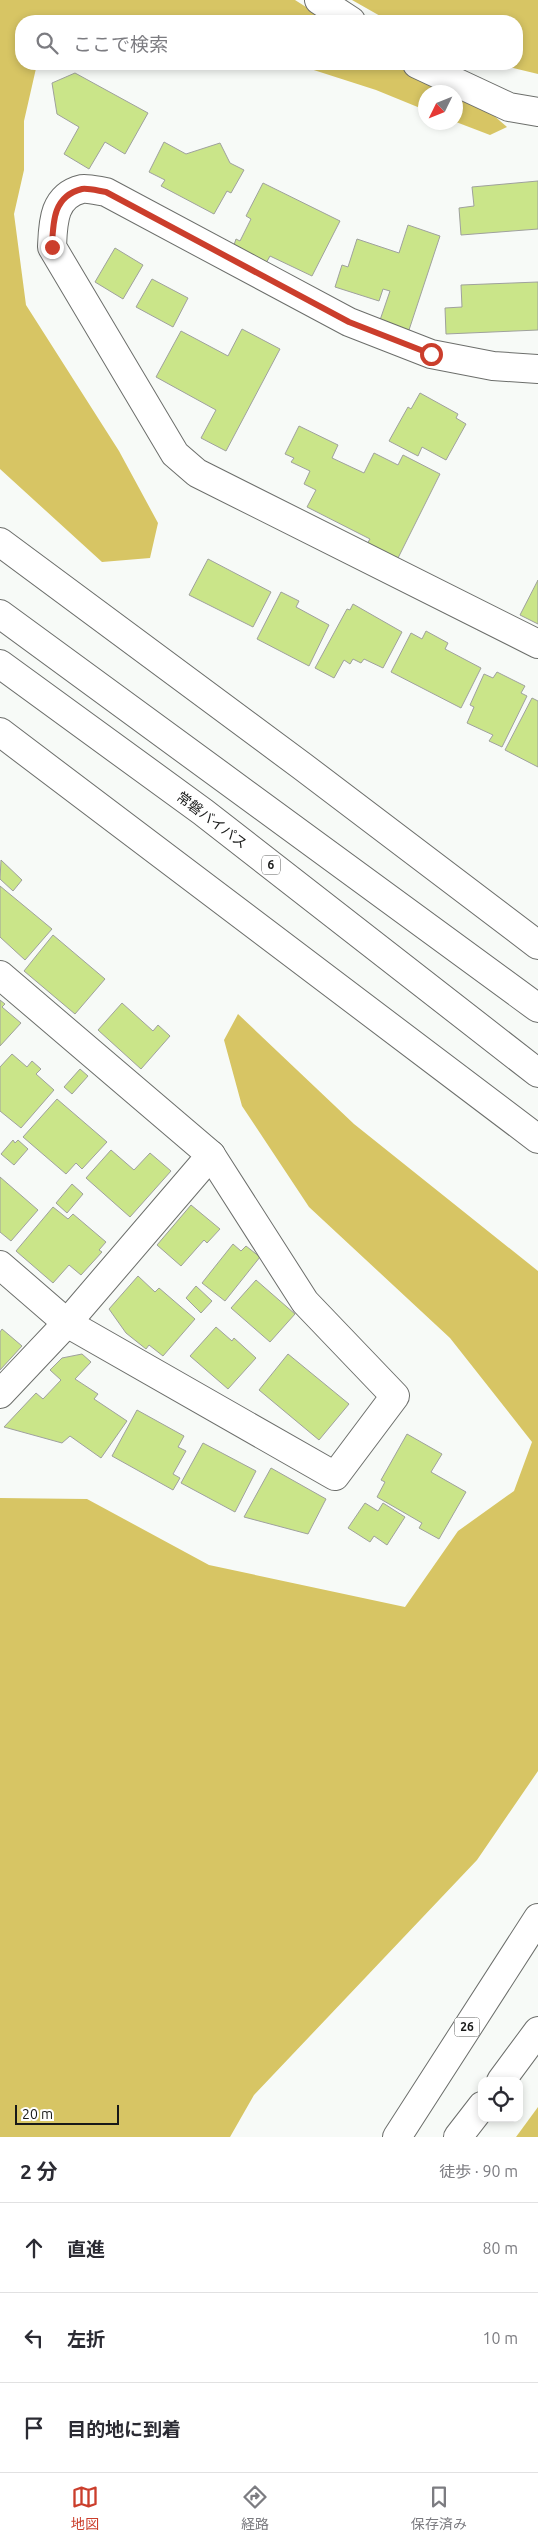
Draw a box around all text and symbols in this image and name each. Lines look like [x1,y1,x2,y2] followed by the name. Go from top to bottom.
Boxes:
[15,15,523,70] search box
[33,29,61,57] icon: search
[73,33,168,55] text: ここで検索
[418,85,463,130] north arrow
[41,236,64,259] route end
[420,343,443,366] route start
[174,788,250,852] street label: 常磐バイパス
[262,856,280,874] road number: 6
[454,2018,480,2036] road number: 26
[478,2077,523,2122] map controls
[478,2077,523,2122] button: locate
[15,2102,119,2125] scale bar
[22,2106,53,2122] text: 20 m
[20,2159,58,2183] text: 2 分
[439,2162,518,2180] text: 徒歩 · 90 m
[20,2234,48,2262] icon: ahead
[67,2238,105,2260] text: 直進
[482,2239,518,2257] text: 80 m
[20,2324,48,2352] icon: left
[67,2328,105,2350] text: 左折
[482,2329,518,2347] text: 10 m
[20,2414,48,2442] icon: arrive
[67,2418,181,2440] text: 目的地に到着
[71,2483,99,2533] tab: 地図
[241,2483,269,2533] tab: 経路
[411,2483,467,2533] tab: 保存済み

